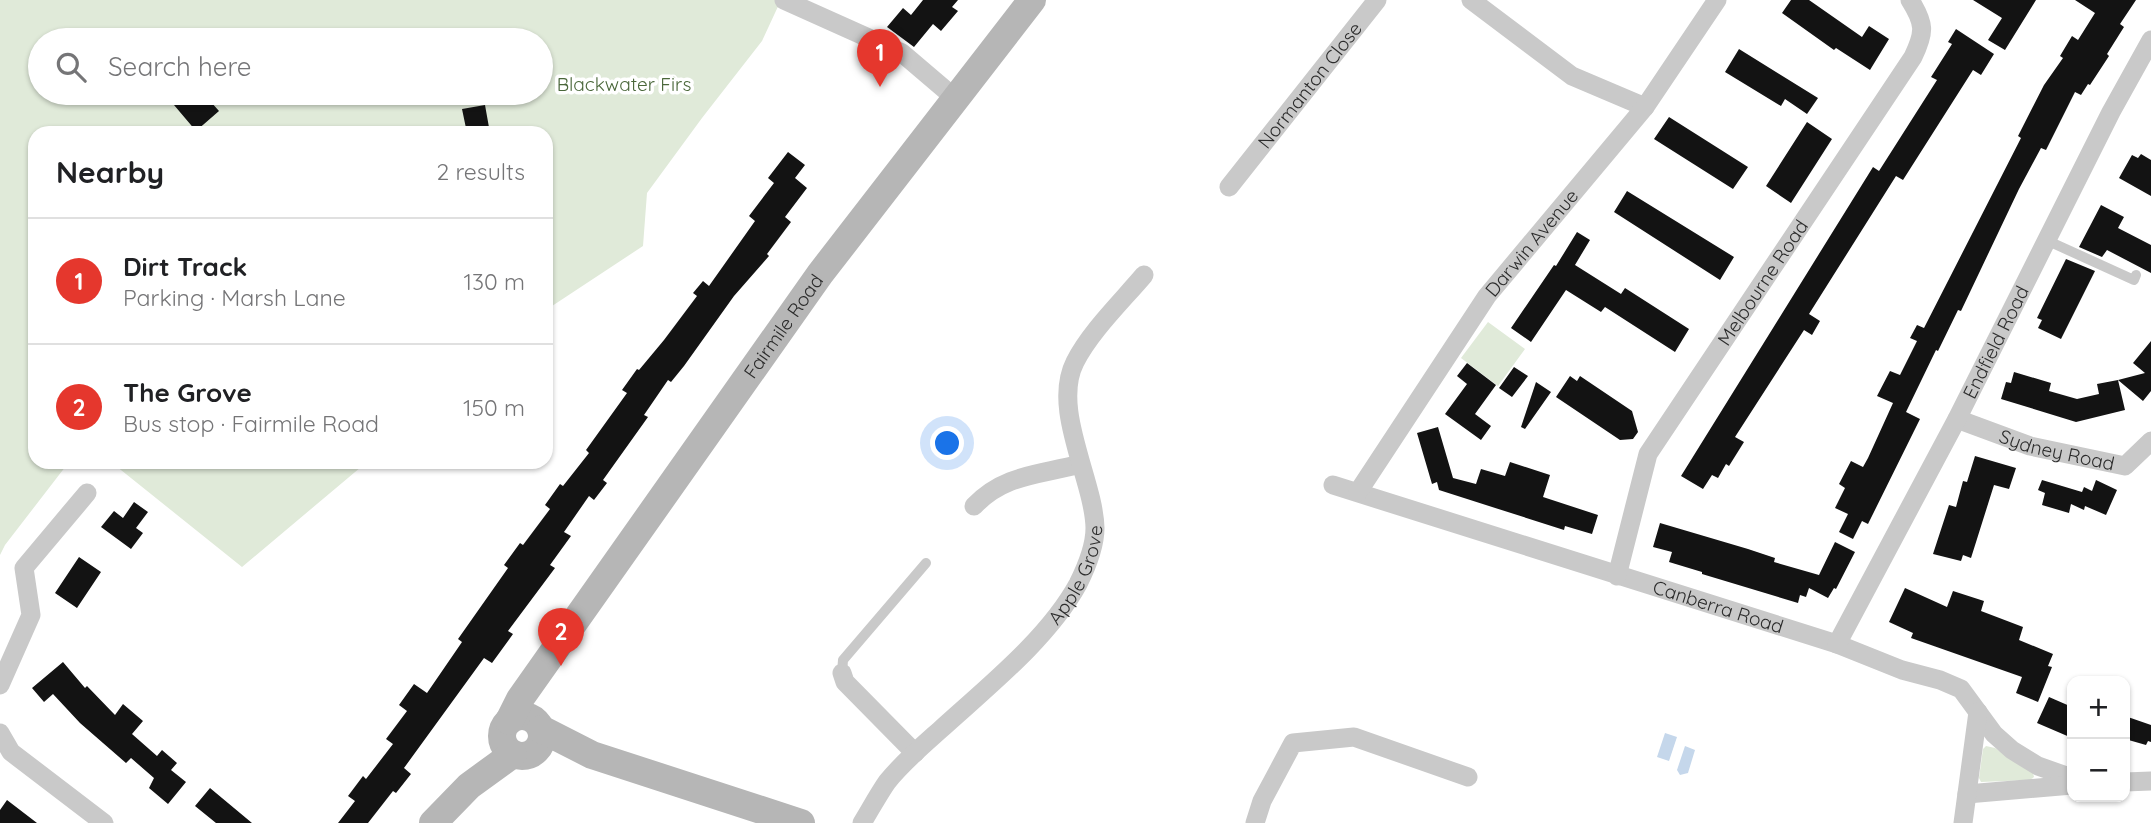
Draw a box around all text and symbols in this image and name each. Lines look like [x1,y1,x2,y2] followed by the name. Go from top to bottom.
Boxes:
[1252,17,1367,153] street label: Normanton Close
[28,28,553,105] search box
[857,29,903,87] pin: 1
[52,48,90,86] icon: search
[108,50,252,83] text: Search here
[557,72,691,96] park label: Blackwater Firs
[56,153,164,191] text: Nearby
[436,157,525,186] text: 2 results
[1480,184,1583,302] street label: Darwin Avenue
[1712,215,1813,350] street label: Melbourne Road
[123,250,247,283] text: Dirt Track
[75,267,83,296] text: 1
[463,267,525,296] text: 130 m
[738,269,828,383] street label: Fairmile Road
[1957,282,2034,402] street label: Endfield Road
[123,283,346,312] text: Parking · Marsh Lane
[123,376,252,409] text: The Grove
[72,393,86,422] text: 2
[463,393,525,422] text: 150 m
[123,409,379,438] text: Bus stop · Fairmile Road
[1996,424,2117,475] street label: Sydney Road
[930,426,964,460] your location
[1043,525,1107,629] street label: Apple Grove
[1650,575,1786,638] street label: Canberra Road
[538,608,584,666] pin: 2
[2067,676,2130,802] map controls
[2067,676,2130,739] button: +
[2067,739,2130,802] button: −

